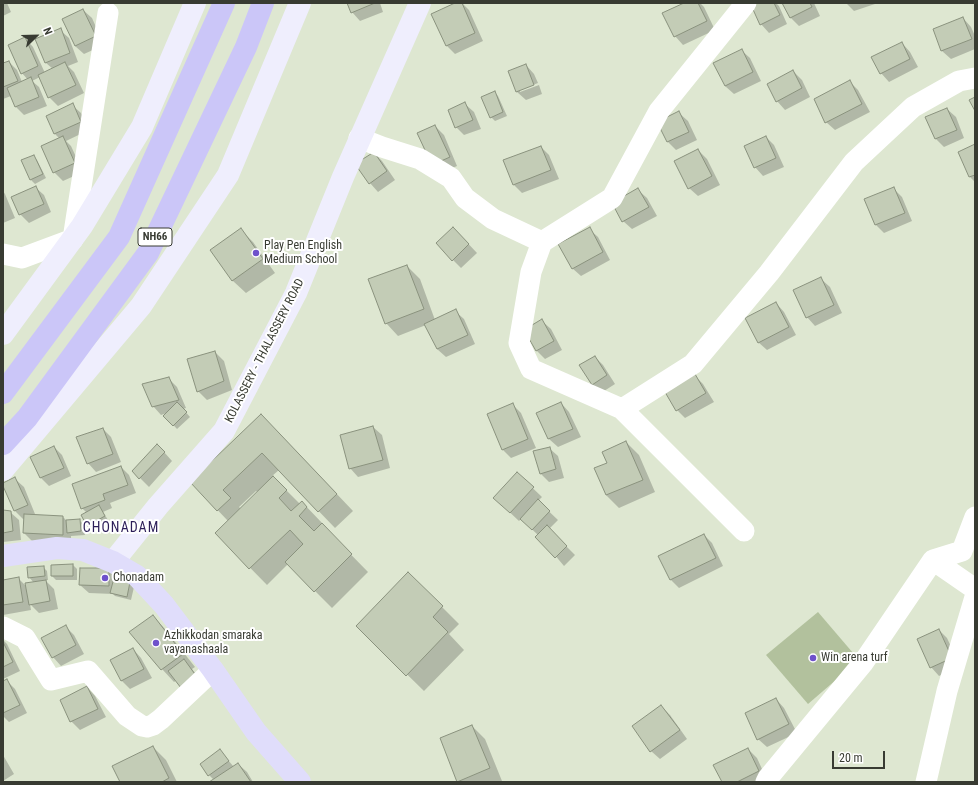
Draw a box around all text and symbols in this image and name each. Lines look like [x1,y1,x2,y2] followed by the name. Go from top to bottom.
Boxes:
[16,16,56,56] north arrow
[40,25,55,37] text: N
[138,228,172,246] road number: NH66
[264,239,342,267] place label: Play Pen English Medium School
[251,248,261,258] marker: Play Pen English Medium School
[222,277,308,425] street label: KOLASSERY - THALASSERY ROAD
[83,520,159,536] district label: CHONADAM
[113,571,164,585] place label: Chonadam
[100,573,110,583] marker: Chonadam
[164,629,262,657] place label: Azhikkodan smaraka vayanashaala
[151,638,161,648] marker: Azhikkodan smaraka vayanashaala
[821,651,888,665] place label: Win arena turf
[808,653,818,663] marker: Win arena turf
[834,743,887,769] scale bar
[839,751,863,765] text: 20 m

